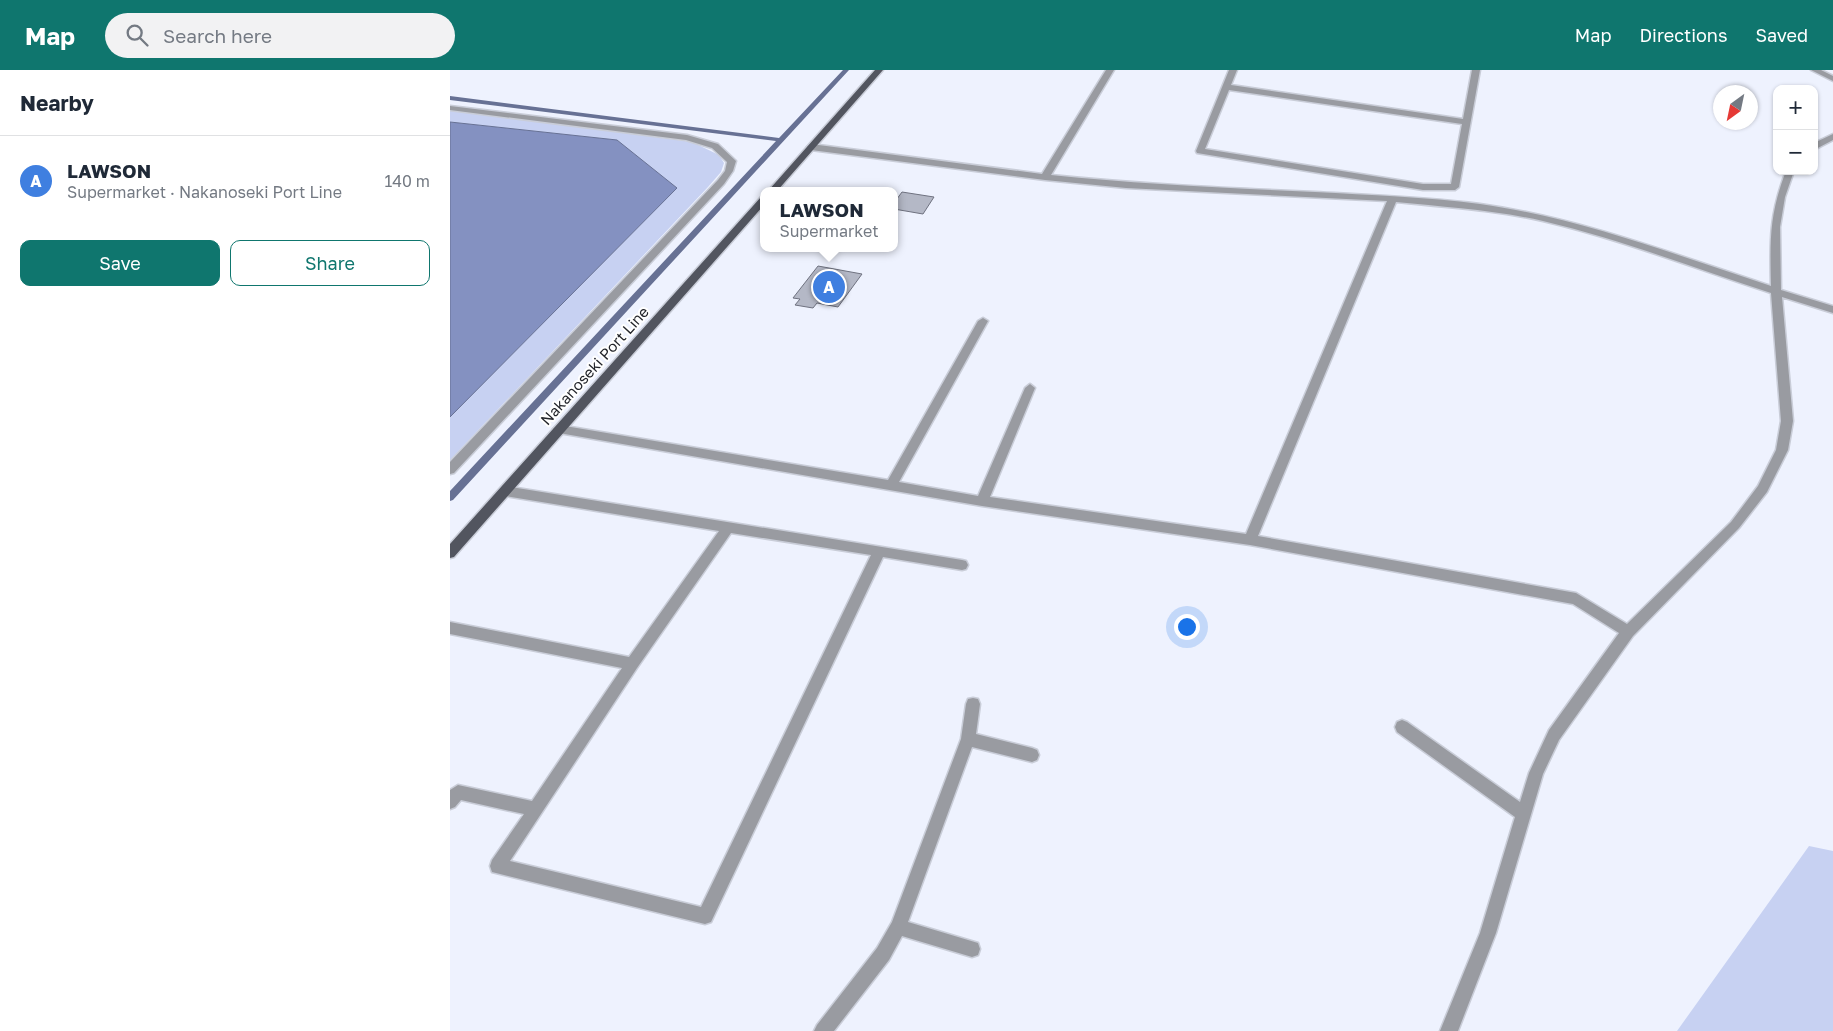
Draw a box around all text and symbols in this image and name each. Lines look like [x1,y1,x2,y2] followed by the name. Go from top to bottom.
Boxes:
[105,13,455,58] search box
[25,21,75,50] text: Map
[123,21,151,49] icon: search
[163,24,272,47] text: Search here
[1575,24,1611,46] text: Map
[1639,24,1727,46] text: Directions
[1755,24,1808,46] text: Saved
[1713,85,1758,130] north arrow
[1773,85,1818,175] map controls
[1773,85,1818,130] button: +
[20,90,94,116] text: Nearby
[1773,130,1818,175] button: −
[67,159,151,182] text: LAWSON
[30,171,42,191] text: A
[384,171,430,191] text: 140 m
[67,182,342,202] text: Supermarket · Nakanoseki Port Line
[760,187,898,252] popup
[779,198,864,221] text: LAWSON
[779,221,879,241] text: Supermarket
[20,240,220,286] button: Save
[230,240,430,286] button: Share
[813,268,845,306] pin: A
[536,302,652,428] street label: Nakanoseki Port Line
[1174,614,1200,640] your location

